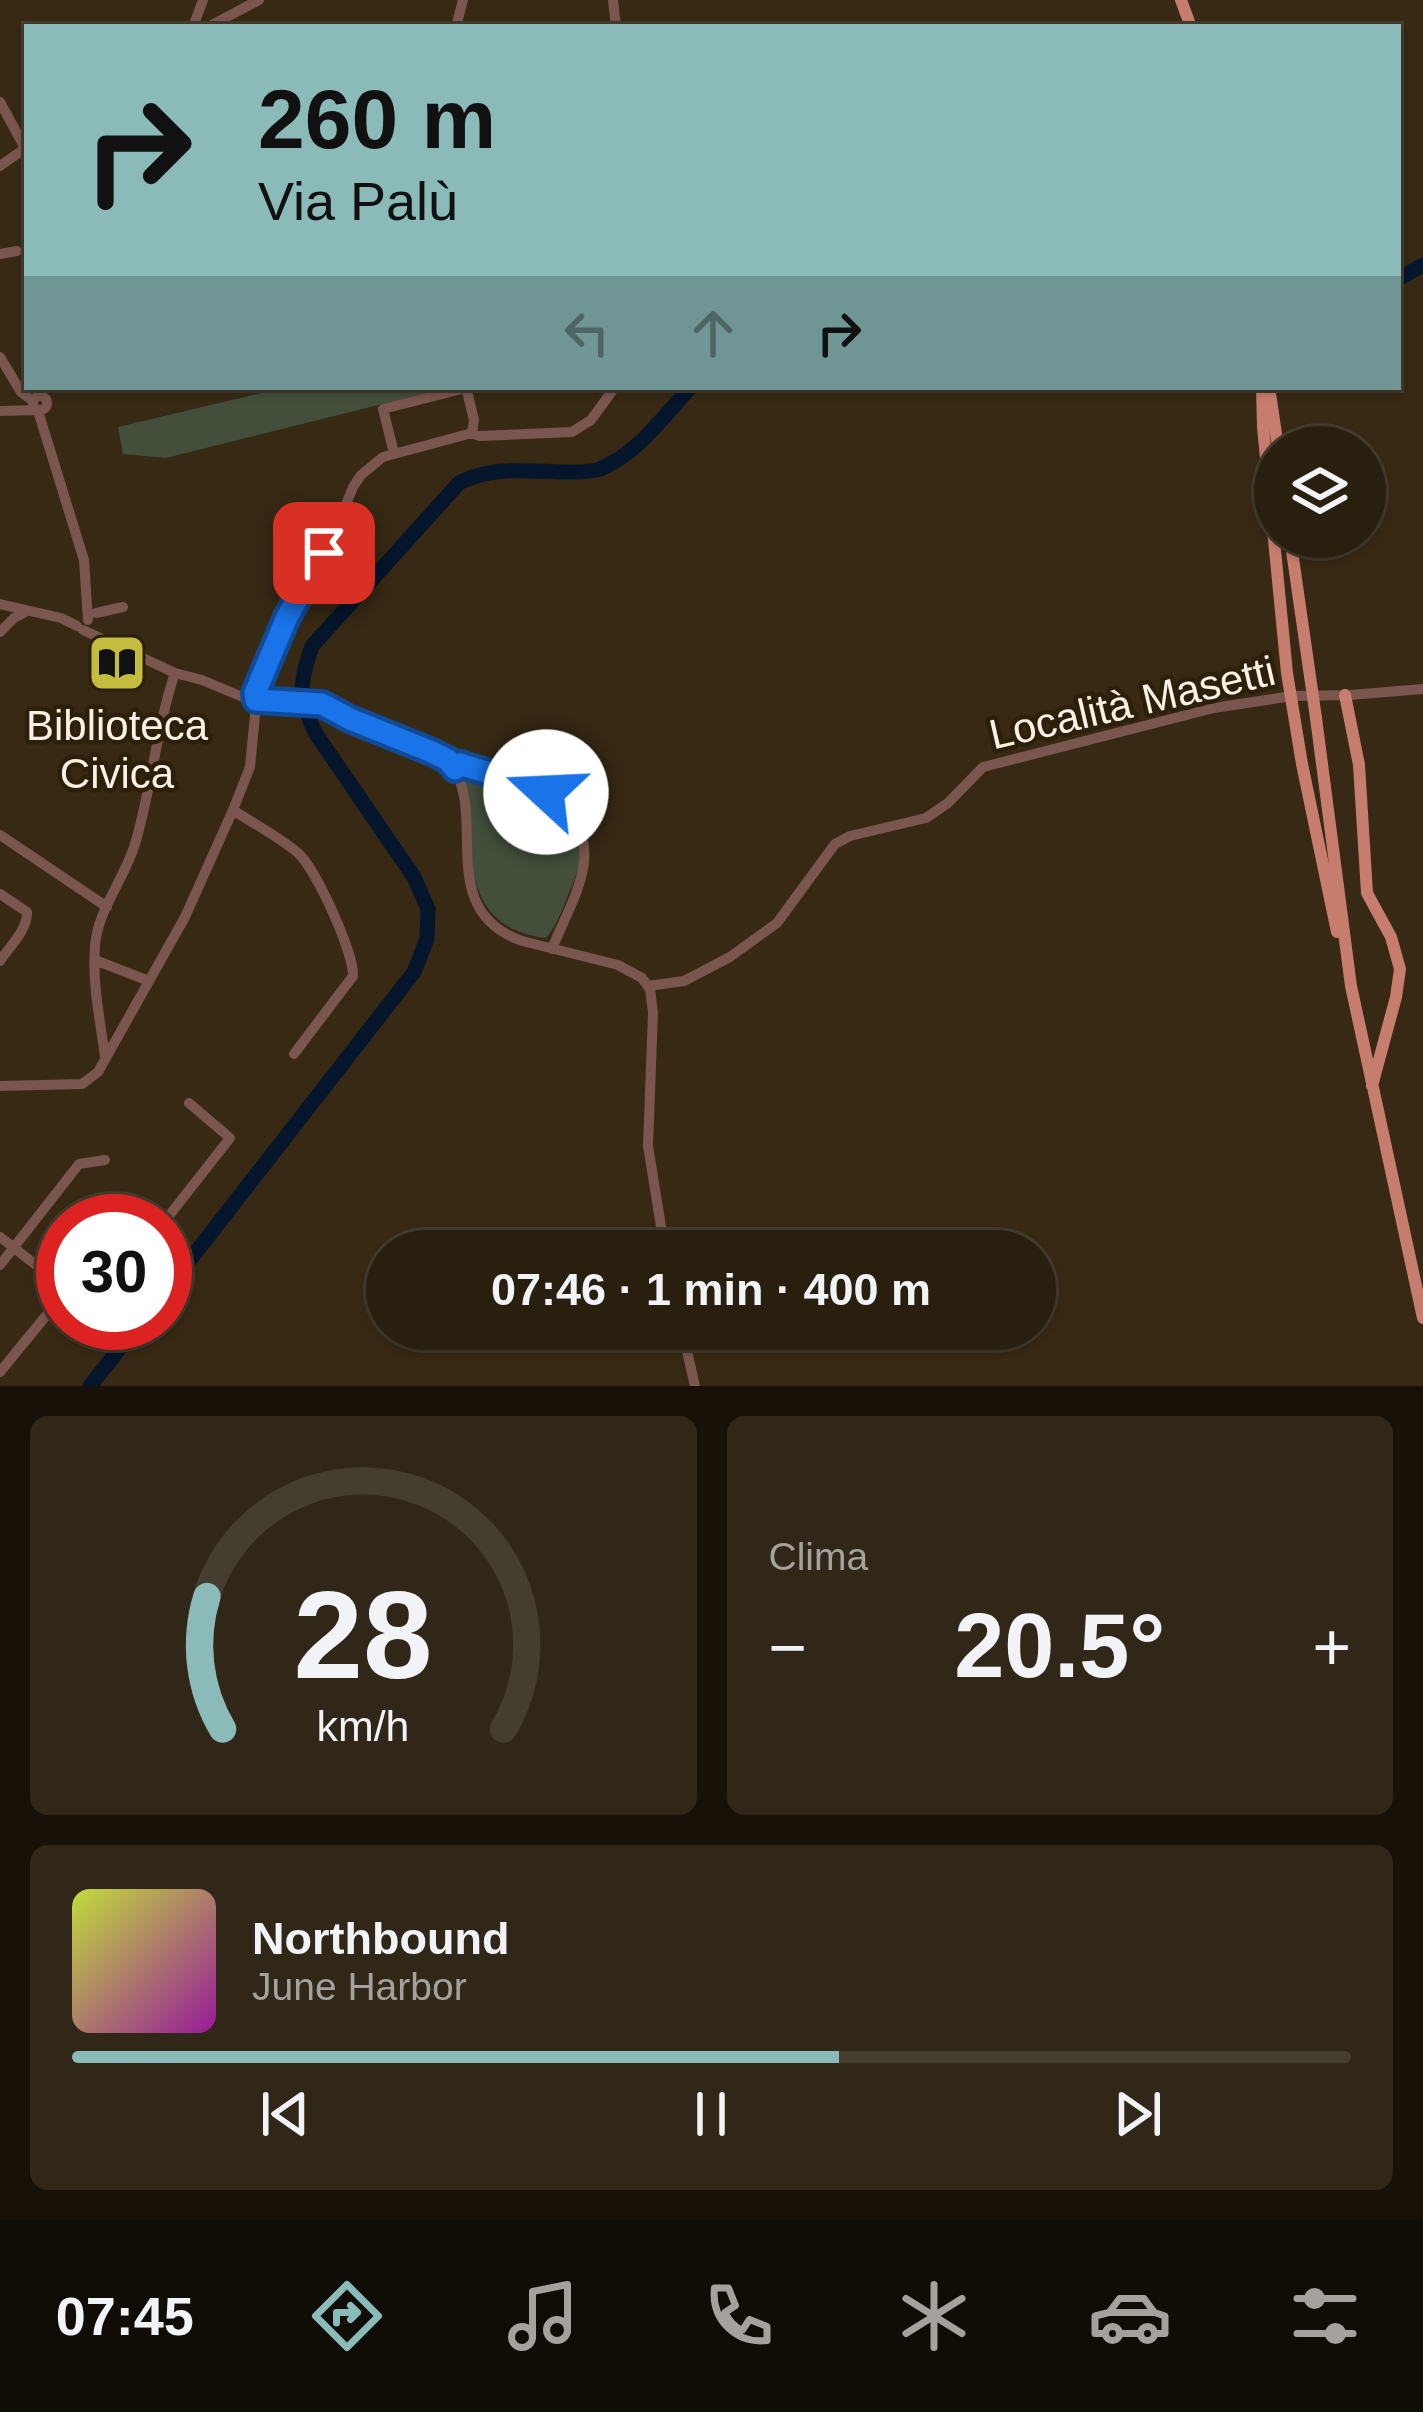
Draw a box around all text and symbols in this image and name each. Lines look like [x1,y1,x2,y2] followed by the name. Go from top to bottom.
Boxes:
[60,72,216,228] icon: right
[258,72,496,166] text: 260 m
[258,171,458,231] text: Via Palù
[554,300,620,366] icon: left
[680,300,746,366] icon: ahead
[806,300,872,366] icon: right
[1254,426,1386,558] map controls
[1254,426,1386,558] button: layers
[273,502,375,604] pin
[291,520,357,586] icon: arrive
[86,632,148,694] library icon: Biblioteca Civica
[985,647,1280,758] street label: Località Masetti
[26,702,209,797] place label: Biblioteca Civica
[483,729,609,855] position arrow
[36,1194,192,1350] speed limit sign: 30
[491,1264,931,1315] text: 07:46 · 1 min · 400 m
[769,1535,868,1578] text: Clima
[294,1565,433,1704] text: 28
[954,1596,1165,1696] text: 20.5°
[769,1610,807,1684] text: −
[1312,1610,1351,1684] text: +
[317,1701,410,1749] text: km/h
[252,1913,509,1964] text: Northbound
[252,1965,467,2008] text: June Harbor
[252,2081,318,2147] icon: previous
[678,2081,744,2147] icon: pause
[1105,2081,1171,2147] icon: next
[305,2274,389,2358] icon: directions
[501,2274,585,2358] icon: music
[697,2274,781,2358] icon: phone
[892,2274,976,2358] icon: climate
[1088,2274,1172,2358] icon: car
[1283,2274,1367,2358] icon: filters
[56,2286,194,2346] text: 07:45

